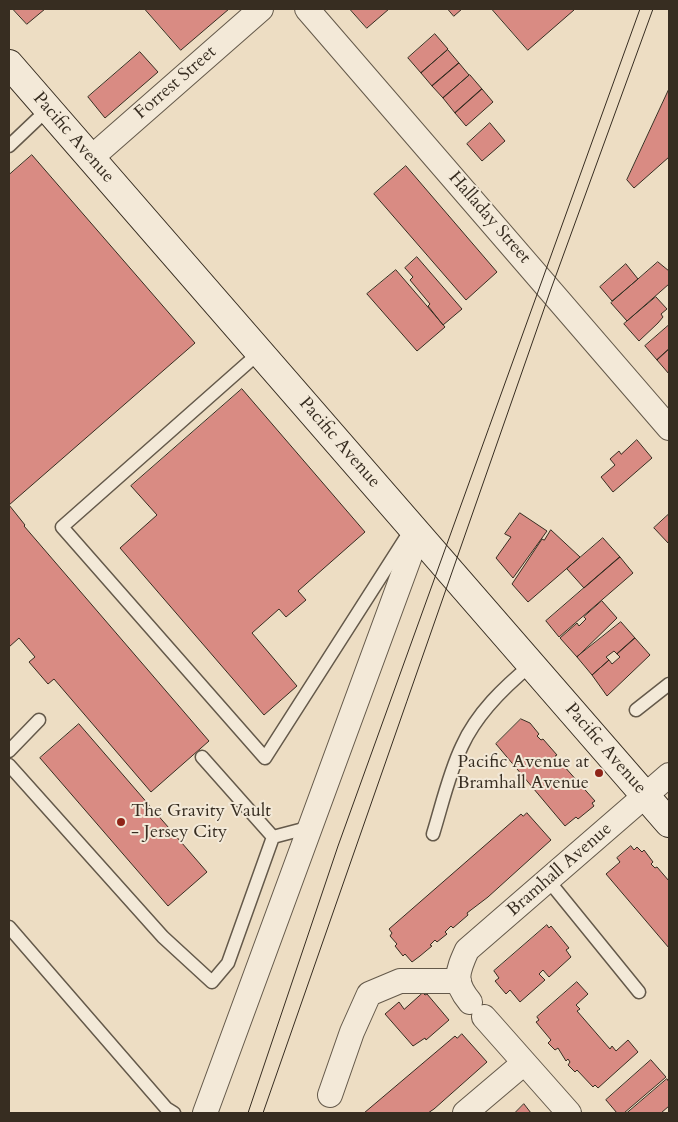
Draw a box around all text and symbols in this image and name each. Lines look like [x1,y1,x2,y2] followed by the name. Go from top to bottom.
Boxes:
[131,42,221,124] street label: Forrest Street
[28,88,118,188] street label: Pacific Avenue
[443,168,535,268] street label: Halladay Street
[294,393,384,493] street label: Pacific Avenue
[560,699,650,799] street label: Pacific Avenue
[457,752,589,794] place label: Pacific Avenue at Bramhall Avenue
[593,767,605,779] marker: Pacific Avenue at Bramhall Avenue
[131,801,271,844] place label: The Gravity Vault - Jersey City
[115,816,127,828] marker: The Gravity Vault - Jersey City
[503,819,617,921] street label: Bramhall Avenue

